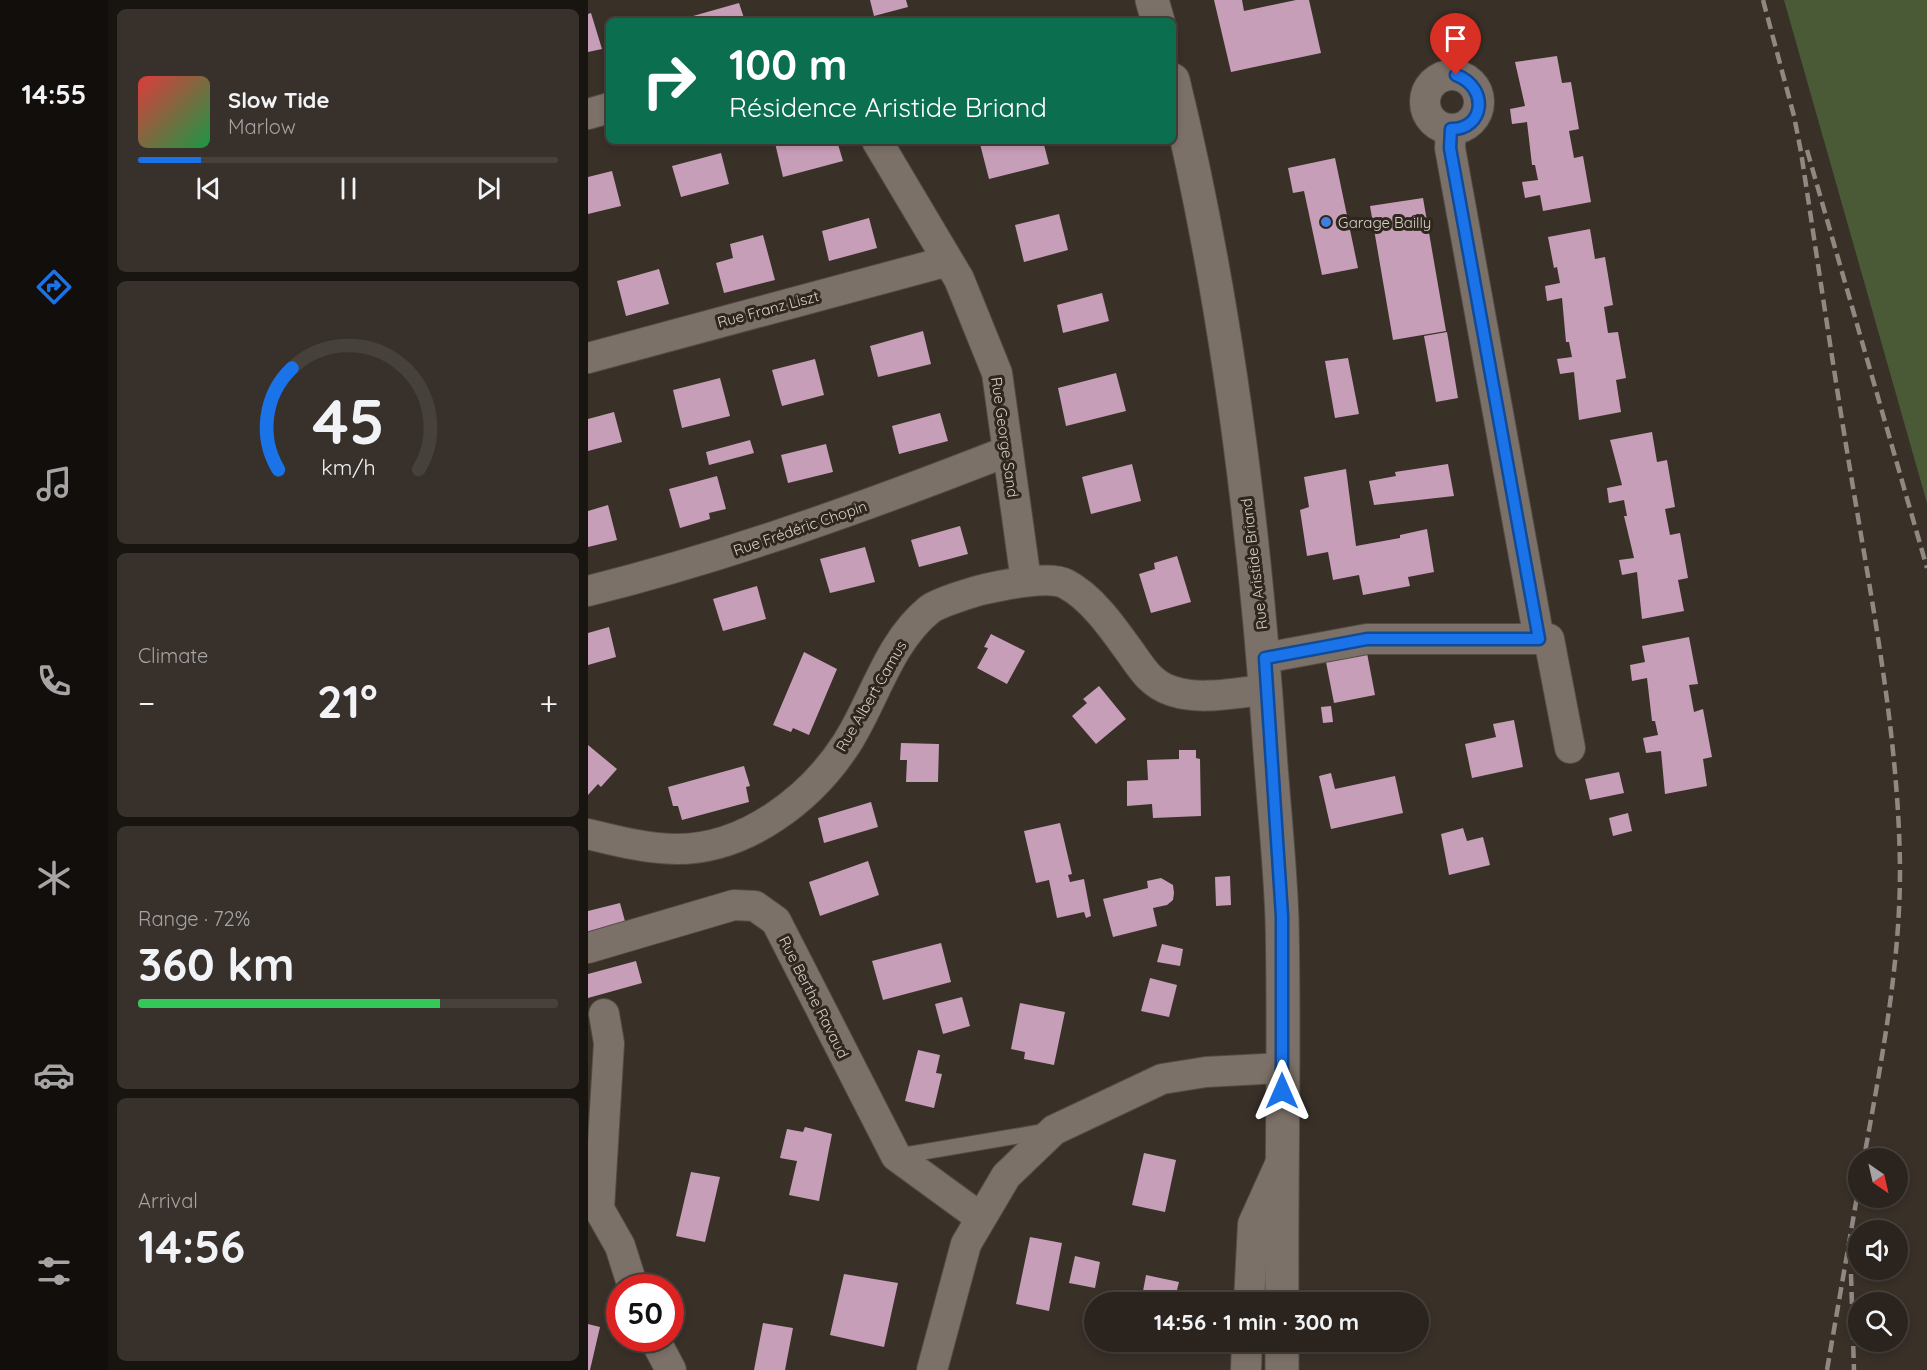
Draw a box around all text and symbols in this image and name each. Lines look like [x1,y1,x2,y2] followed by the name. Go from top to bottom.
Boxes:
[1430,13,1481,75] pin
[1439,22,1472,55] icon: arrive
[729,38,847,91] text: 100 m
[630,42,708,120] icon: right
[22,77,86,111] text: 14:55
[228,86,329,114] text: Slow Tide
[729,90,1047,124] text: Résidence Aristide Briand
[228,114,296,139] text: Marlow
[192,172,225,205] icon: previous
[332,172,365,205] icon: pause
[472,172,505,205] icon: next
[1338,213,1431,232] place label: Garage Bailly
[1319,215,1333,229] marker: Garage Bailly
[33,266,75,308] icon: directions
[715,286,821,332] street label: Rue Franz Liszt
[987,376,1023,498] street label: Rue George Sand
[312,382,384,460] text: 45
[321,454,375,480] text: km/h
[33,463,75,505] icon: music
[731,496,869,560] street label: Rue Frédéric Chopin
[1237,497,1271,631] street label: Rue Aristide Briand
[832,637,910,755] street label: Rue Albert Camus
[138,643,208,668] text: Climate
[33,660,75,702] icon: phone
[317,673,378,729] text: 21°
[138,682,155,723] text: −
[539,682,558,723] text: +
[33,857,75,899] icon: climate
[138,906,250,931] text: Range · 72%
[775,933,853,1061] street label: Rue Berthe Ravaud
[138,936,294,992] text: 360 km
[33,1054,75,1096] icon: car
[1250,1059,1314,1123] position arrow
[1848,1148,1908,1208] north arrow
[1848,1148,1908,1352] map controls
[138,1188,198,1213] text: Arrival
[138,1218,245,1274] text: 14:56
[1848,1220,1908,1280] button: sound
[33,1250,75,1292] icon: filters
[606,1274,684,1352] speed limit sign: 50
[1848,1292,1908,1352] button: search
[1154,1308,1359,1336] text: 14:56 · 1 min · 300 m

